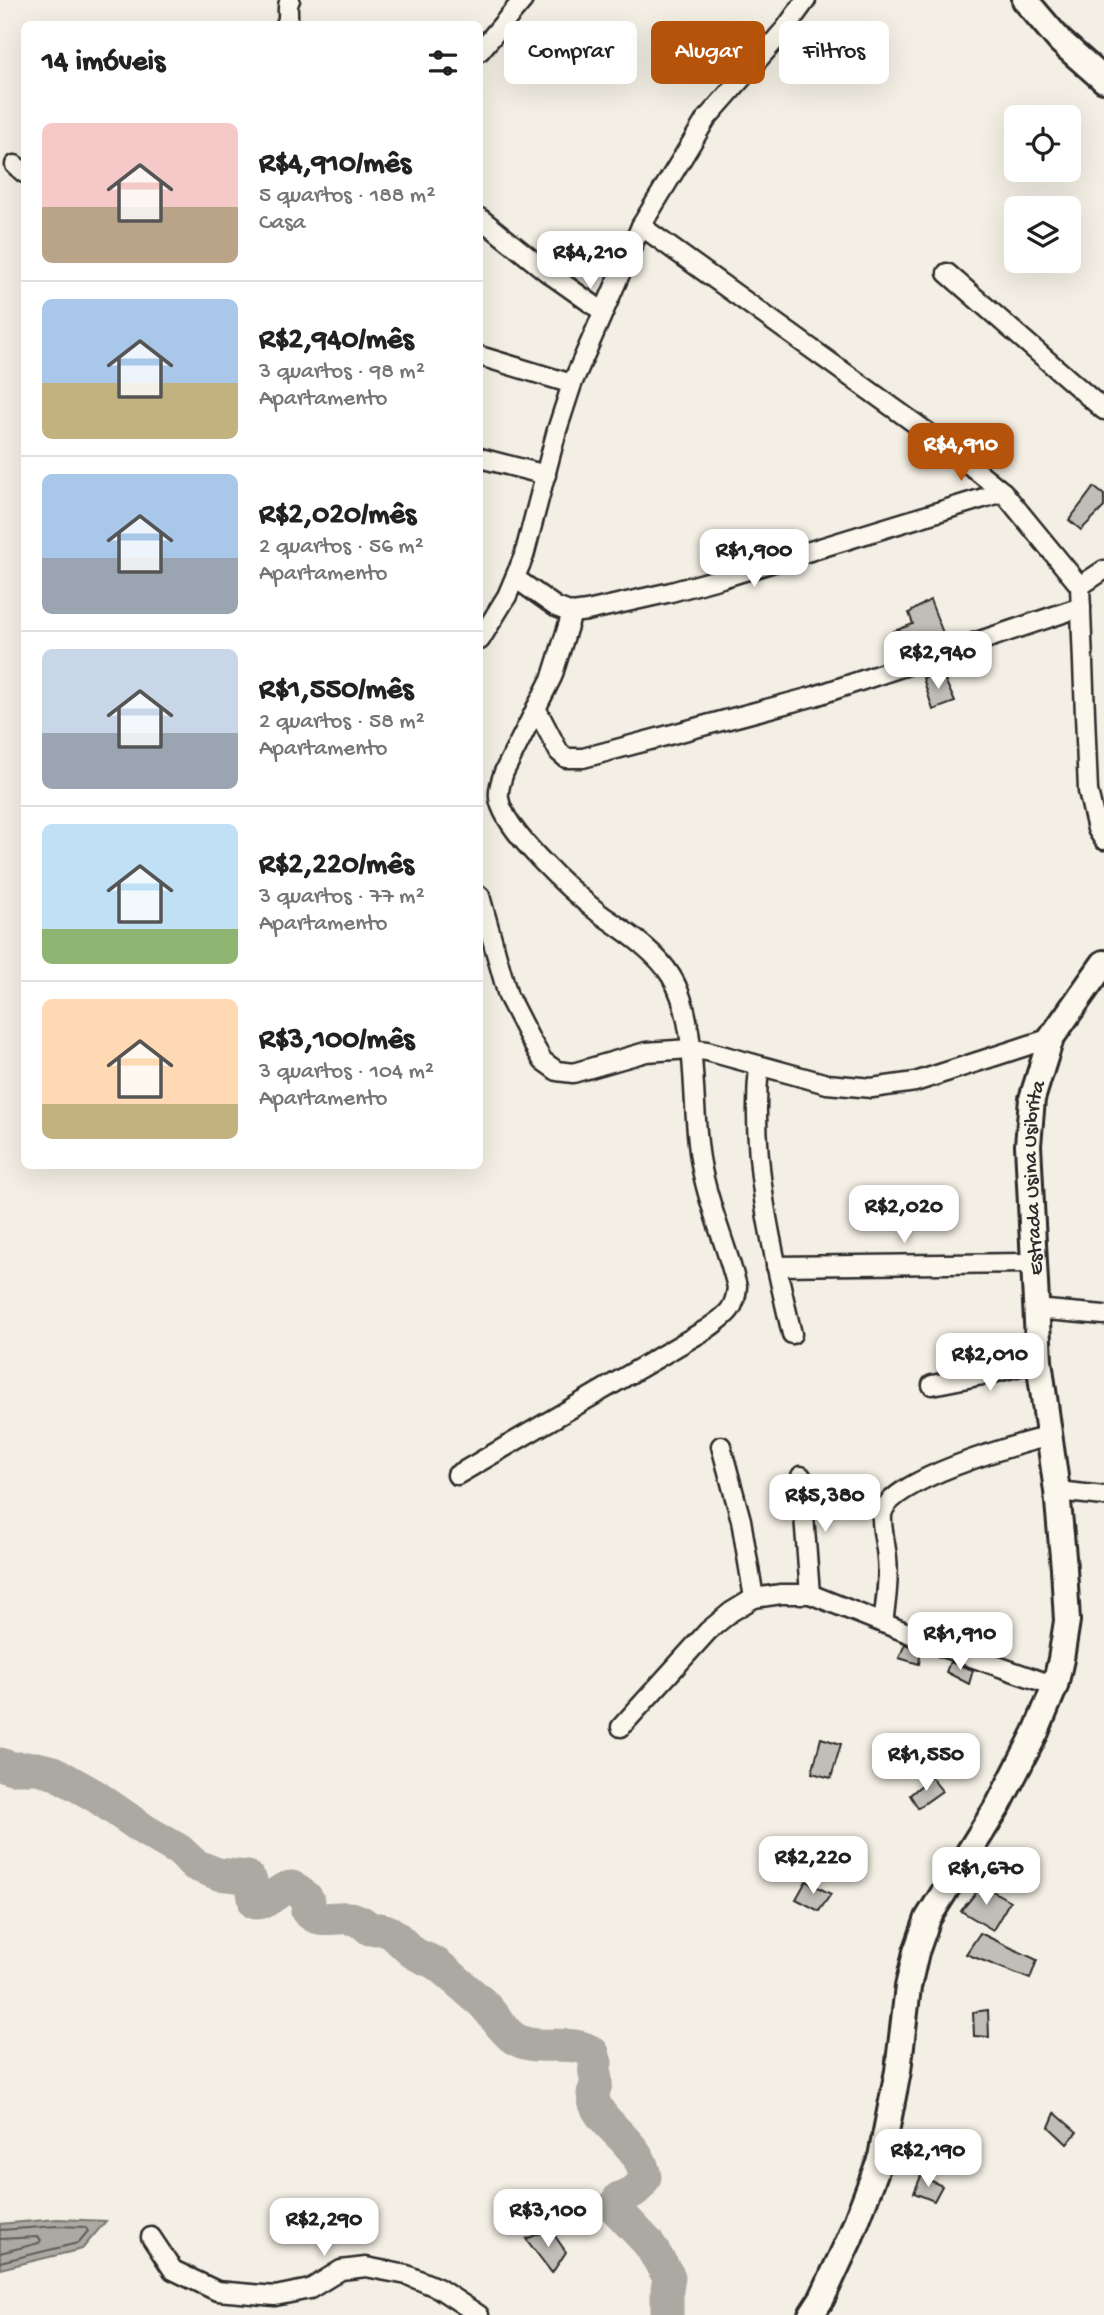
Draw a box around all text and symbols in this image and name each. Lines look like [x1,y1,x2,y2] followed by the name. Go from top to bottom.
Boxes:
[504,21,637,84] chip: Comprar
[651,21,765,84] chip: Alugar
[779,21,889,84] chip: Filtros
[424,44,462,82] icon: filters
[42,46,165,81] text: 14 imóveis
[1004,105,1081,273] map controls
[1004,105,1081,182] button: locate
[259,148,411,183] text: R$4,910/mês
[98,151,182,235] icon: home
[259,183,435,210] text: 5 quartos · 188 m²
[1004,196,1081,273] button: layers
[259,210,305,237] text: Casa
[525,232,655,291] pin: R$4,210
[553,240,627,267] text: R$4,210
[259,324,414,359] text: R$2,940/mês
[98,327,182,411] icon: home
[259,359,425,386] text: 3 quartos · 98 m²
[259,386,387,413] text: Apartamento
[896,424,1026,483] pin: R$4,910
[924,432,998,459] text: R$4,910
[259,499,416,534] text: R$2,020/mês
[98,502,182,586] icon: home
[689,530,819,589] pin: R$1,900
[259,534,424,561] text: 2 quartos · 56 m²
[716,538,792,565] text: R$1,900
[259,561,387,588] text: Apartamento
[873,632,1003,691] pin: R$2,940
[900,640,976,667] text: R$2,940
[259,674,413,709] text: R$1,550/mês
[98,677,182,761] icon: home
[259,709,425,736] text: 2 quartos · 58 m²
[259,736,387,763] text: Apartamento
[259,849,414,884] text: R$2,220/mês
[98,852,182,936] icon: home
[259,884,425,911] text: 3 quartos · 77 m²
[259,911,387,938] text: Apartamento
[259,1024,414,1059] text: R$3,100/mês
[98,1027,182,1111] icon: home
[259,1059,434,1086] text: 3 quartos · 104 m²
[1019,1076,1053,1276] street label: Estrada Usina Usibrita
[259,1086,387,1113] text: Apartamento
[839,1186,969,1245] pin: R$2,020
[865,1194,943,1221] text: R$2,020
[925,1334,1055,1393] pin: R$2,010
[952,1342,1028,1369] text: R$2,010
[760,1474,890,1534] pin: R$5,380
[785,1483,865,1510] text: R$5,380
[895,1612,1025,1672] pin: R$1,910
[924,1621,996,1648] text: R$1,910
[861,1734,991,1793] pin: R$1,550
[888,1742,964,1769] text: R$1,550
[748,1836,878,1896] pin: R$2,220
[775,1845,851,1872] text: R$2,220
[921,1848,1051,1907] pin: R$1,670
[948,1856,1024,1883] text: R$1,670
[863,2130,993,2189] pin: R$2,190
[891,2138,965,2165] text: R$2,190
[483,2190,613,2249] pin: R$3,100
[259,2198,389,2258] pin: R$2,290
[510,2198,586,2225] text: R$3,100
[286,2207,362,2234] text: R$2,290

